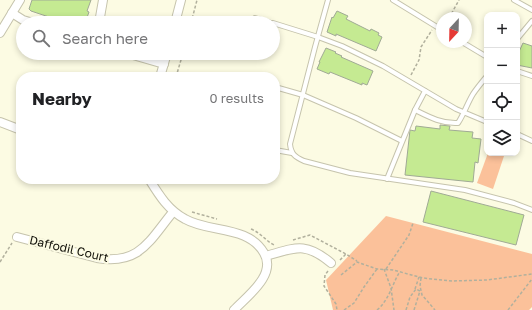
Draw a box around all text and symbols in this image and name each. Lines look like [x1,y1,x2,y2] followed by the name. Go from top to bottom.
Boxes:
[436,12,472,48] north arrow
[484,12,520,156] map controls
[484,12,520,48] button: +
[16,16,280,60] search box
[30,27,52,49] icon: search
[62,29,148,47] text: Search here
[484,48,520,84] button: −
[484,84,520,120] button: locate
[32,88,92,109] text: Nearby
[209,90,264,106] text: 0 results
[484,120,520,156] button: layers
[28,232,110,265] street label: Daffodil Court

